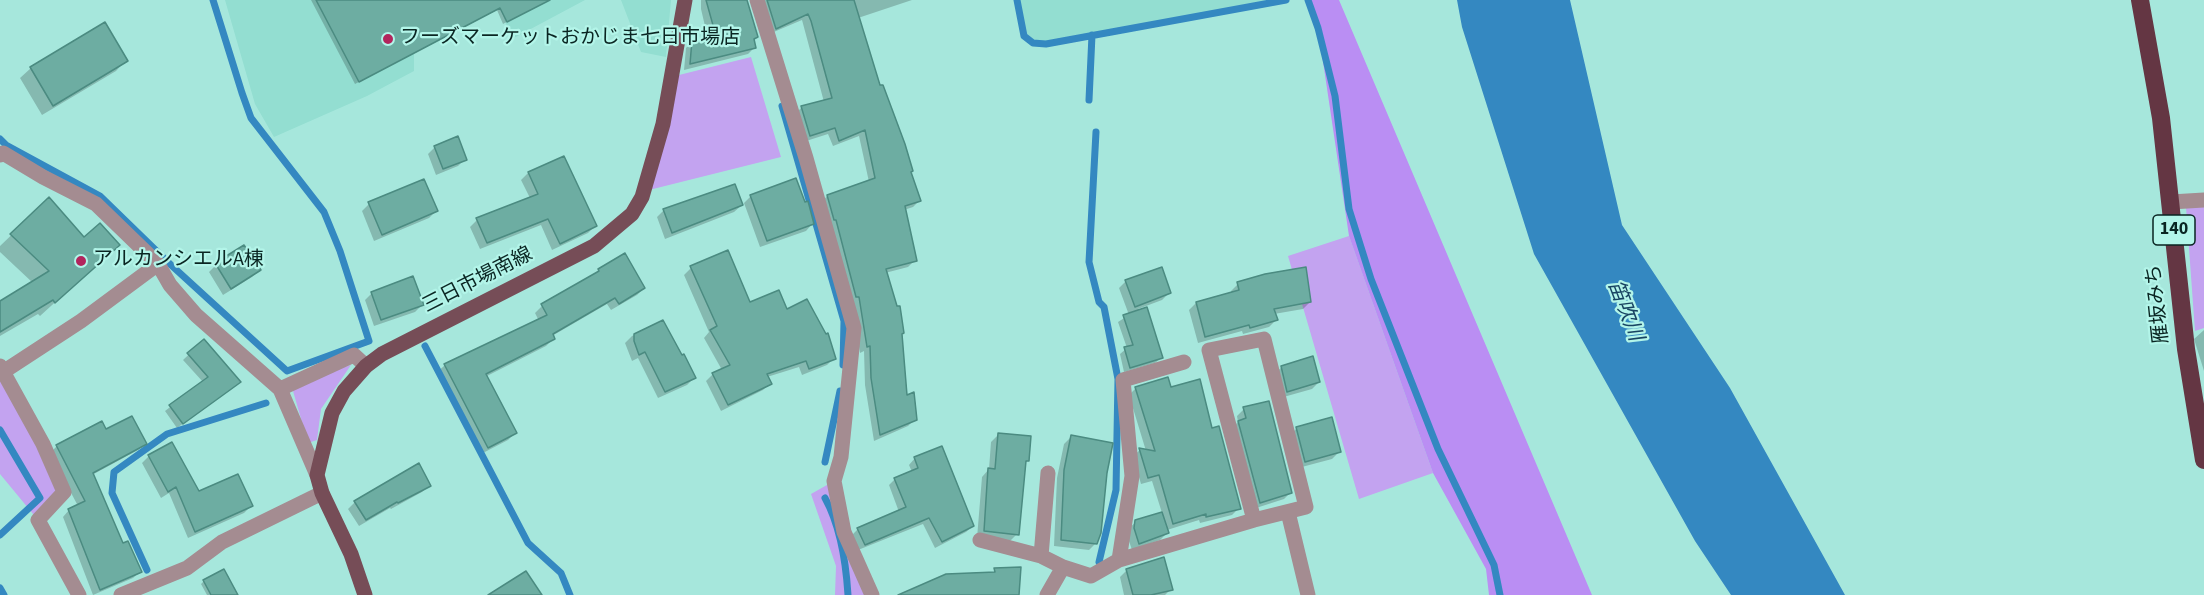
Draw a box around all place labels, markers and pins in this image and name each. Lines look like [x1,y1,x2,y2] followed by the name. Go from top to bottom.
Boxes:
[400,27,740,51] place label: フーズマーケットおかじま七日市場店
[381,32,395,46] marker: フーズマーケットおかじま七日市場店
[93,249,264,273] place label: アルカンシエルA棟
[74,254,88,268] marker: アルカンシエルA棟

